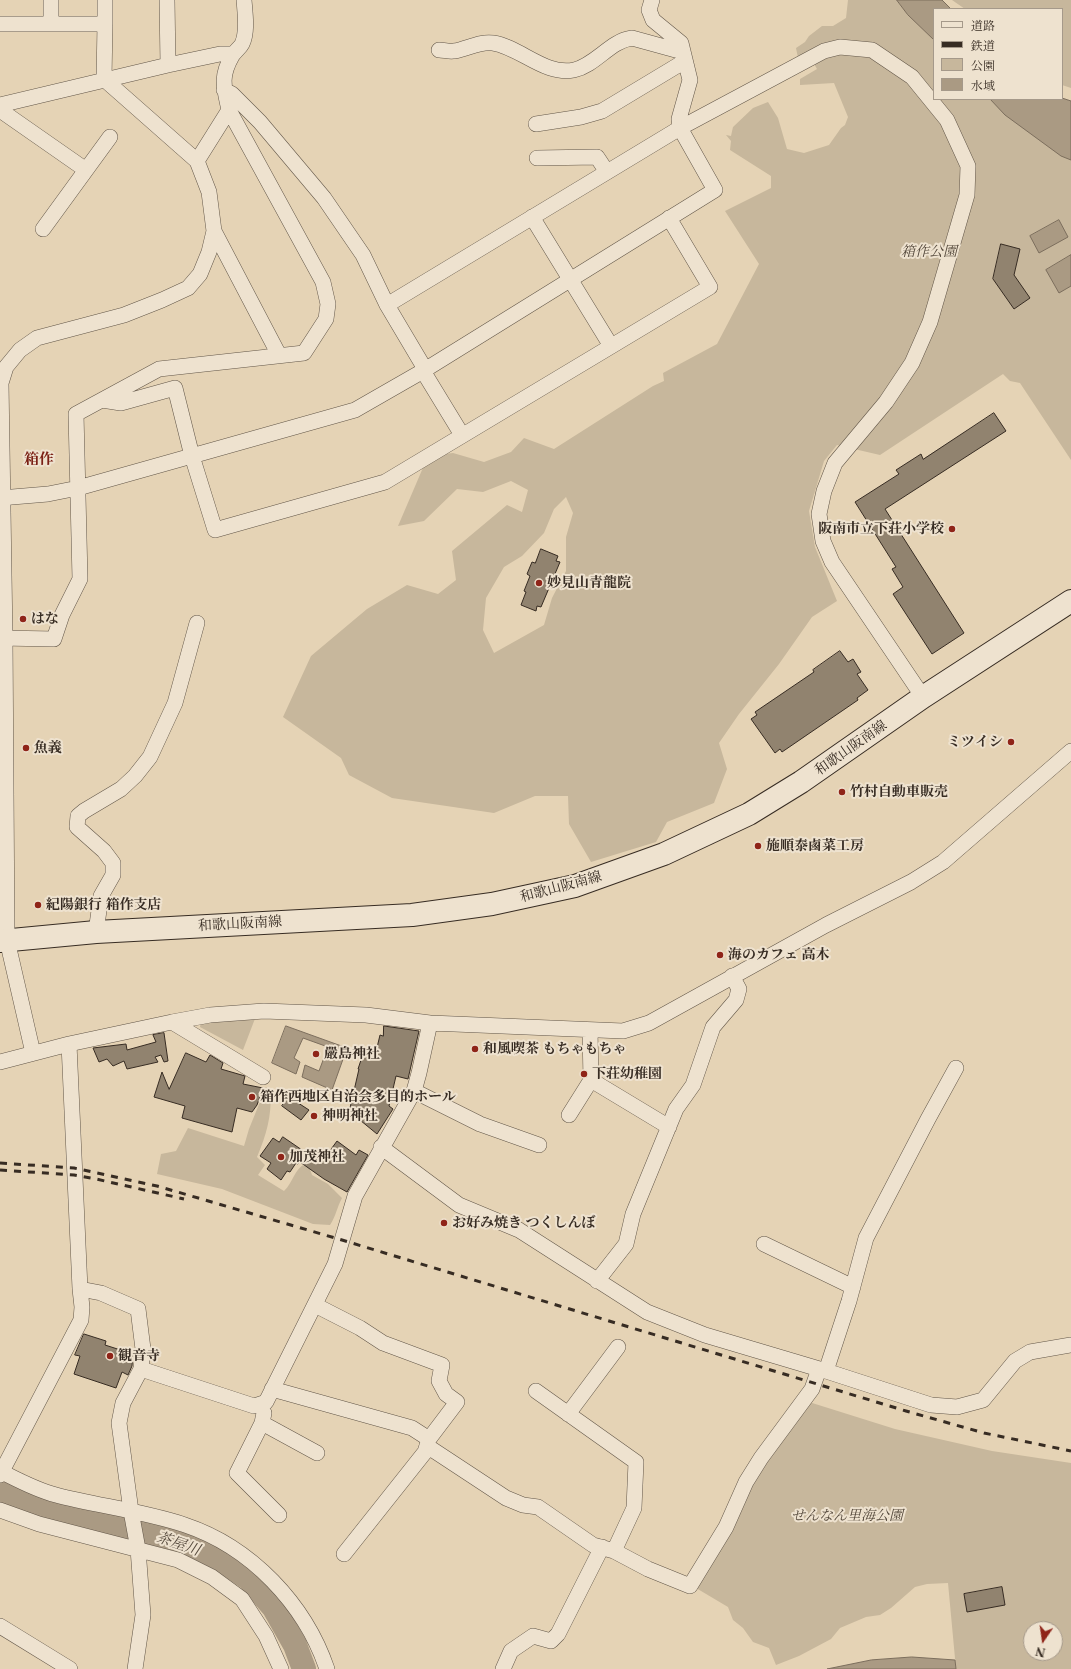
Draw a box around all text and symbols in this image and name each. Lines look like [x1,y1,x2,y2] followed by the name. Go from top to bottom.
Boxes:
[933,8,1063,100] legend
[971,18,995,33] text: 道路
[971,38,995,53] text: 鉄道
[971,58,995,73] text: 公園
[971,78,995,93] text: 水域
[901,244,957,260] park label: 箱作公園
[24,451,54,469] district label: 箱作
[818,521,944,537] place label: 阪南市立下荘小学校
[947,524,957,534] marker: 阪南市立下荘小学校
[547,575,631,591] place label: 妙見山青龍院
[534,578,544,588] marker: 妙見山青龍院
[31,611,59,627] place label: はな
[18,614,28,624] marker: はな
[812,717,890,779] street label: 和歌山阪南線
[947,734,1003,750] place label: ミツイシ
[1006,737,1016,747] marker: ミツイシ
[34,740,62,756] place label: 魚義
[21,743,31,753] marker: 魚義
[850,784,948,800] place label: 竹村自動車販売
[837,787,847,797] marker: 竹村自動車販売
[766,838,864,854] place label: 施順泰鹵菜工房
[753,841,763,851] marker: 施順泰鹵菜工房
[518,868,604,906] street label: 和歌山阪南線
[46,897,162,913] place label: 紀陽銀行 箱作支店
[33,900,43,910] marker: 紀陽銀行 箱作支店
[198,913,282,935] street label: 和歌山阪南線
[728,947,830,963] place label: 海のカフェ 高木
[715,950,725,960] marker: 海のカフェ 高木
[483,1041,627,1057] place label: 和風喫茶 もちゃもちゃ
[470,1044,480,1054] marker: 和風喫茶 もちゃもちゃ
[324,1046,380,1062] place label: 嚴島神社
[311,1049,321,1059] marker: 嚴島神社
[592,1066,662,1082] place label: 下荘幼稚園
[579,1069,589,1079] marker: 下荘幼稚園
[260,1089,456,1105] place label: 箱作西地区自治会多目的ホール
[247,1092,257,1102] marker: 箱作西地区自治会多目的ホール
[322,1108,378,1124] place label: 神明神社
[309,1111,319,1121] marker: 神明神社
[289,1149,345,1165] place label: 加茂神社
[276,1152,286,1162] marker: 加茂神社
[452,1215,596,1231] place label: お好み焼き つくしんぼ
[439,1218,449,1228] marker: お好み焼き つくしんぼ
[118,1348,160,1364] place label: 観音寺
[105,1351,115,1361] marker: 観音寺
[791,1508,903,1524] park label: せんなん里海公園
[154,1528,202,1560] water label: 茶屋川
[1023,1621,1063,1661] north arrow
[1034,1644,1047,1660] text: N

